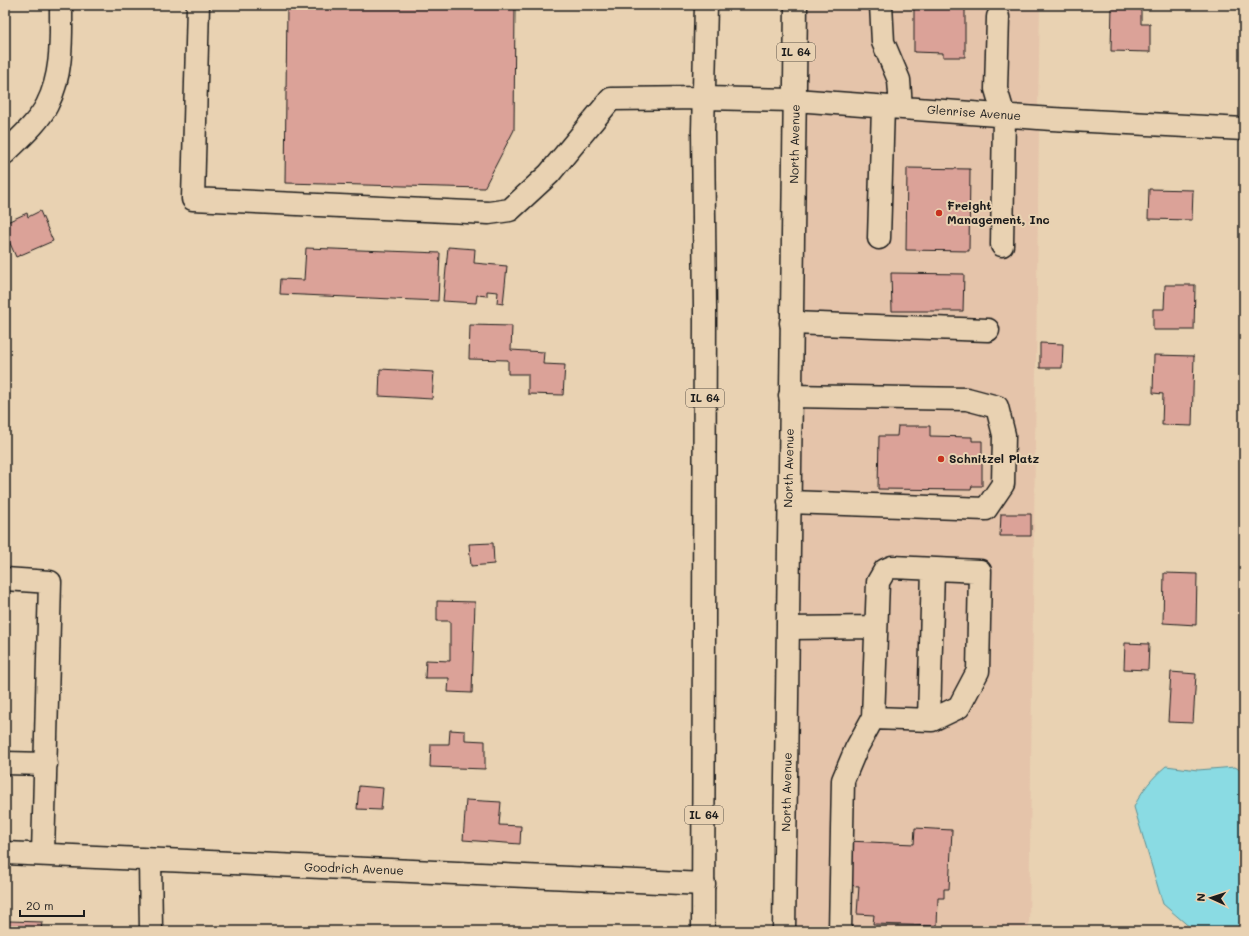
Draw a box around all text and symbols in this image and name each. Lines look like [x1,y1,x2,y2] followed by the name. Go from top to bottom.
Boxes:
[777,43,815,61] road number: IL 64
[926,101,1022,123] street label: Glenrise Avenue
[785,104,803,184] street label: North Avenue
[947,197,1050,227] place label: Freight Management, Inc
[934,208,944,218] marker: Freight Management, Inc
[686,389,724,407] road number: IL 64
[779,428,797,508] street label: North Avenue
[949,450,1040,466] place label: Schnitzel Platz
[936,454,946,464] marker: Schnitzel Platz
[777,752,795,832] street label: North Avenue
[685,806,723,824] road number: IL 64
[304,858,404,878] street label: Goodrich Avenue
[1191,878,1231,918] north arrow
[20,892,84,918] scale bar
[1193,893,1208,902] text: N
[26,897,54,913] text: 20 m

